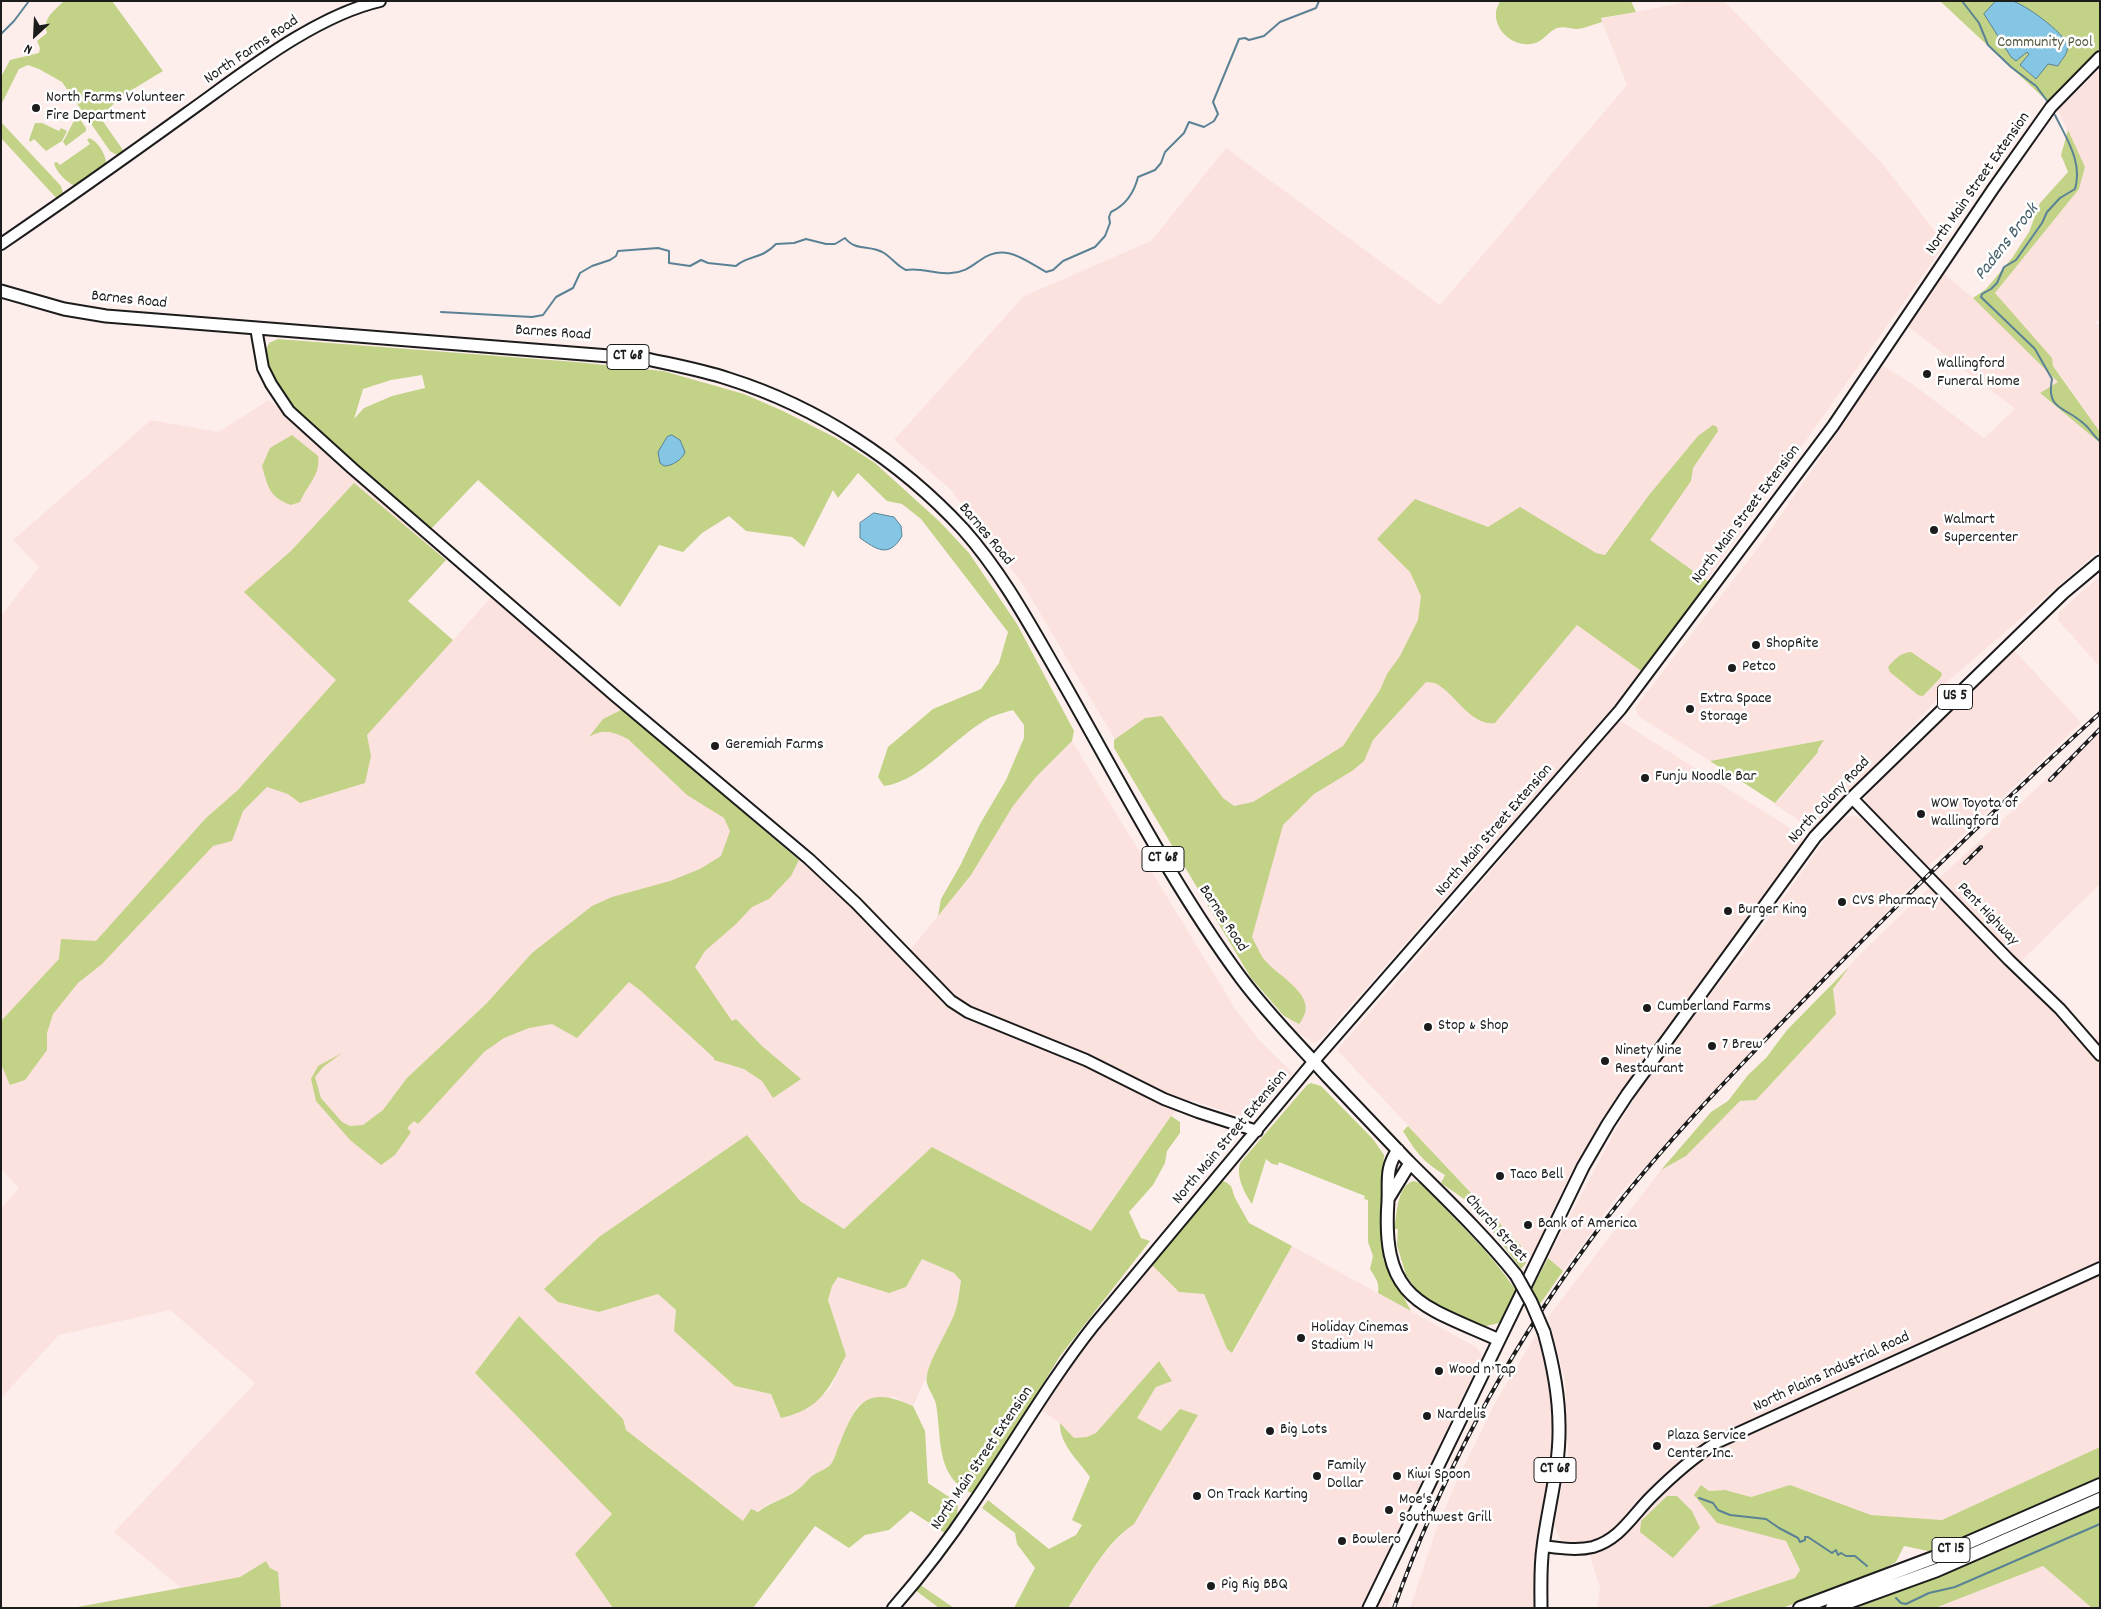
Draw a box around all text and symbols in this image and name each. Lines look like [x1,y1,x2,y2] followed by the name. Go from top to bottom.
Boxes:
[10,10,60,60] north arrow
[201,12,303,90] street label: North Farms Road
[1997,34,2093,54] park label: Community Pool
[21,38,36,59] text: N
[46,89,185,127] place label: North Farms Volunteer Fire Department
[30,102,42,114] marker: North Farms Volunteer Fire Department
[1923,109,2035,259] street label: North Main Street Extension
[1971,200,2045,286] water label: Padens Brook
[90,287,168,315] street label: Barnes Road
[515,322,591,346] street label: Barnes Road
[607,344,649,370] road number: CT 68
[1937,355,2020,393] place label: Wallingford Funeral Home
[1921,368,1933,380] marker: Wallingford Funeral Home
[1688,442,1806,588] street label: North Main Street Extension
[953,500,1017,570] street label: Barnes Road
[1944,511,2018,549] place label: Walmart Supercenter
[1928,524,1940,536] marker: Walmart Supercenter
[1766,635,1819,655] place label: ShopRite
[1750,639,1762,651] marker: ShopRite
[1742,658,1776,678] place label: Petco
[1726,662,1738,674] marker: Petco
[1938,684,1972,710] road number: US 5
[1700,690,1772,728] place label: Extra Space Storage
[1684,703,1696,715] marker: Extra Space Storage
[725,736,824,756] place label: Geremiah Farms
[709,740,721,752] marker: Geremiah Farms
[1785,754,1875,848] street label: North Colony Road
[1432,761,1558,901] street label: North Main Street Extension
[1655,768,1756,788] place label: Funju Noodle Bar
[1639,772,1651,784] marker: Funju Noodle Bar
[1931,795,2018,833] place label: WOW Toyota of Wallingford
[1915,808,1927,820] marker: WOW Toyota of Wallingford
[1142,846,1184,872] road number: CT 68
[1952,879,2022,951] street label: Pent Highway
[1193,882,1251,956] street label: Barnes Road
[1852,892,1938,912] place label: CVS Pharmacy
[1836,896,1848,908] marker: CVS Pharmacy
[1738,901,1807,921] place label: Burger King
[1722,905,1734,917] marker: Burger King
[1657,998,1771,1018] place label: Cumberland Farms
[1641,1002,1653,1014] marker: Cumberland Farms
[1438,1017,1509,1037] place label: Stop & Shop
[1422,1021,1434,1033] marker: Stop & Shop
[1722,1036,1763,1056] place label: 7 Brew
[1706,1040,1718,1052] marker: 7 Brew
[1615,1042,1684,1080] place label: Ninety Nine Restaurant
[1599,1055,1611,1067] marker: Ninety Nine Restaurant
[1169,1067,1293,1209] street label: North Main Street Extension
[1510,1166,1563,1186] place label: Taco Bell
[1494,1170,1506,1182] marker: Taco Bell
[1460,1191,1530,1267] street label: Church Street
[1538,1215,1637,1235] place label: Bank of America
[1522,1219,1534,1231] marker: Bank of America
[1311,1319,1409,1357] place label: Holiday Cinemas Stadium 14
[1751,1328,1913,1418] street label: North Plains Industrial Road
[1295,1332,1307,1344] marker: Holiday Cinemas Stadium 14
[1449,1361,1516,1381] place label: Wood n Tap
[1433,1365,1445,1377] marker: Wood n Tap
[928,1384,1038,1534] street label: North Main Street Extension
[1437,1406,1486,1426] place label: Nardelis
[1421,1410,1433,1422] marker: Nardelis
[1280,1421,1327,1441] place label: Big Lots
[1264,1425,1276,1437] marker: Big Lots
[1667,1427,1746,1465] place label: Plaza Service Center Inc.
[1651,1440,1663,1452] marker: Plaza Service Center Inc.
[1327,1457,1366,1495] place label: Family Dollar
[1534,1458,1576,1482] road number: CT 68
[1407,1466,1470,1486] place label: Kiwi Spoon
[1311,1470,1323,1482] marker: Family Dollar
[1391,1470,1403,1482] marker: Kiwi Spoon
[1207,1486,1308,1506] place label: On Track Karting
[1191,1490,1203,1502] marker: On Track Karting
[1399,1491,1492,1529] place label: Moe's Southwest Grill
[1383,1504,1395,1516] marker: Moe's Southwest Grill
[1352,1531,1401,1551] place label: Bowlero
[1336,1535,1348,1547] marker: Bowlero
[1932,1538,1970,1562] road number: CT 15
[1221,1576,1288,1596] place label: Pig Rig BBQ
[1205,1580,1217,1592] marker: Pig Rig BBQ

